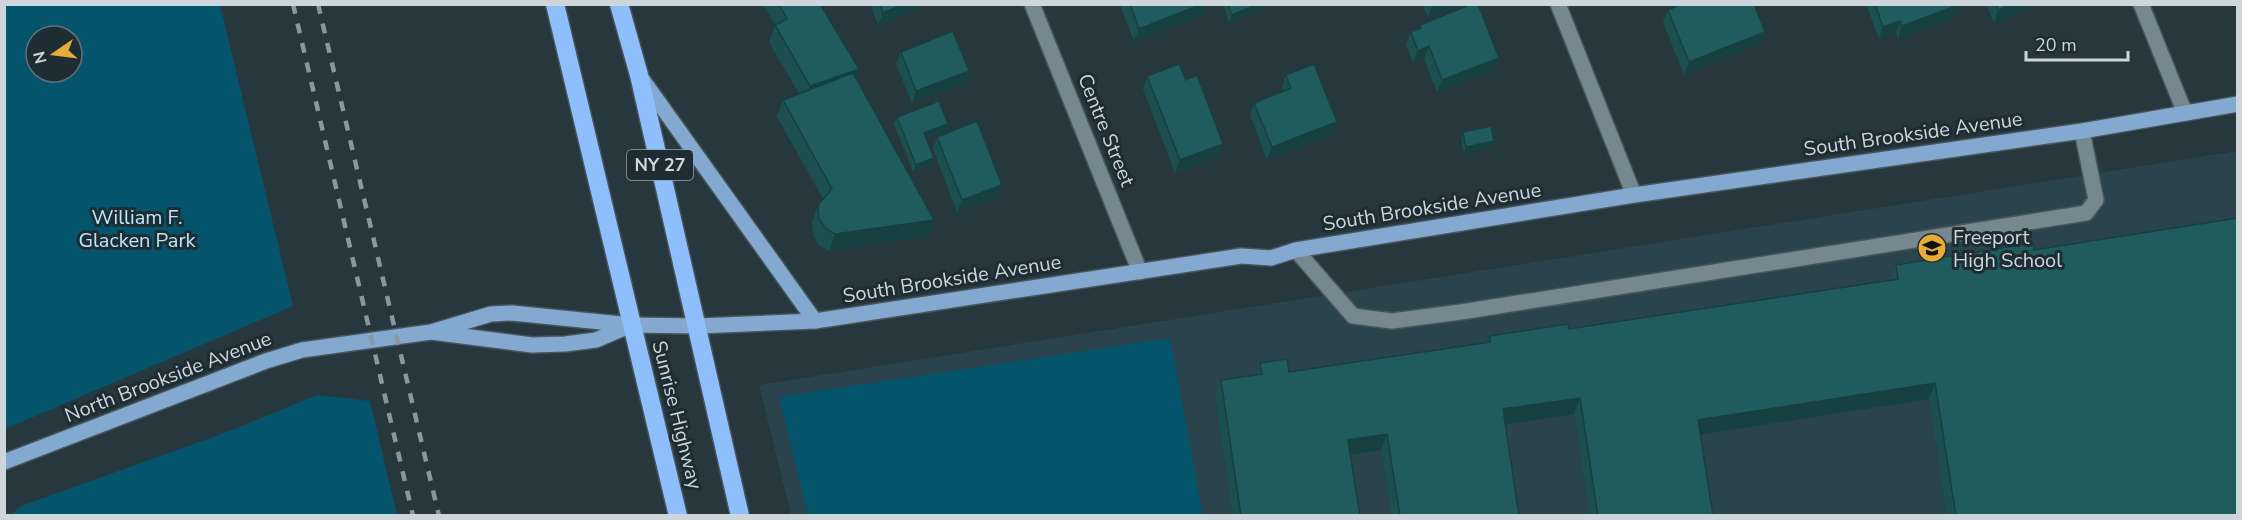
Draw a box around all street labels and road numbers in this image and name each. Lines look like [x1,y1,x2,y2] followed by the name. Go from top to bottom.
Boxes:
[1071,70,1141,191] street label: Centre Street
[1802,105,2024,163] street label: South Brookside Avenue
[627,150,693,180] road number: NY 27
[1321,176,1543,238] street label: South Brookside Avenue
[841,248,1063,310] street label: South Brookside Avenue
[61,325,275,429] street label: North Brookside Avenue
[645,338,709,493] street label: Sunrise Highway

